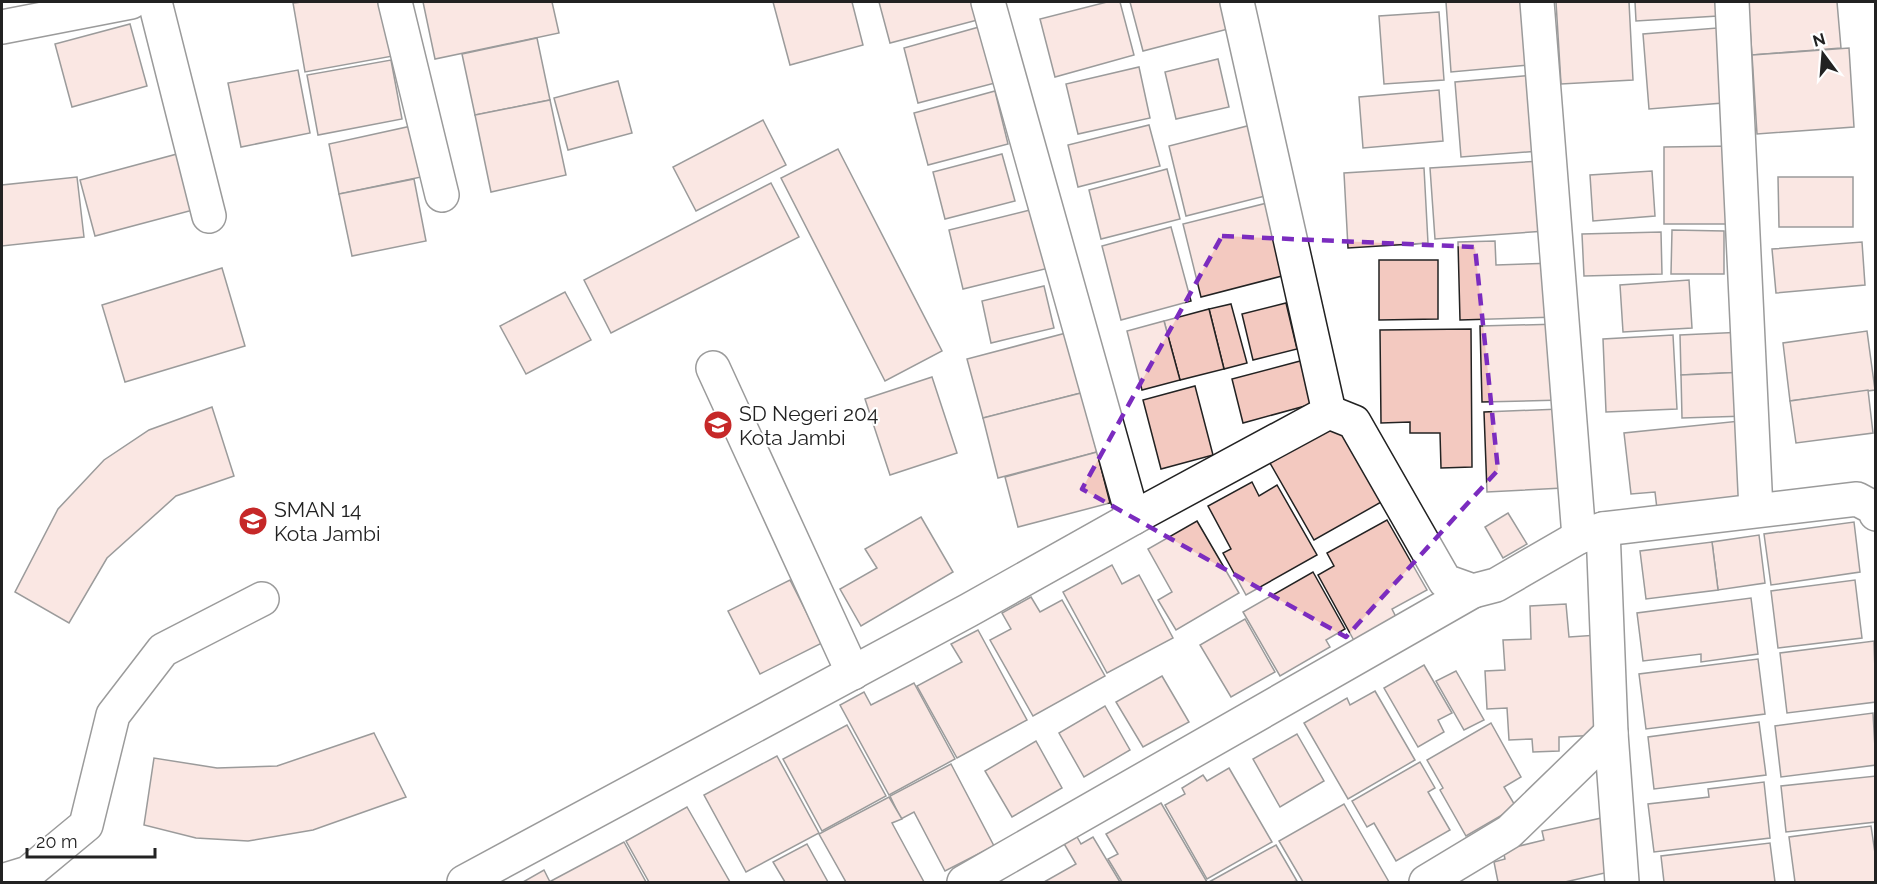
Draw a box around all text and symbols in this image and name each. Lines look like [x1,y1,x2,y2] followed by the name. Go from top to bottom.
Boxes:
[1793,24,1853,84] north arrow
[1811,29,1827,51] text: N
[739,401,878,450] place label: SD Negeri 204 Kota Jambi
[702,409,734,441] school or university icon: SD Negeri 204 Kota Jambi
[274,497,381,546] place label: SMAN 14 Kota Jambi
[237,505,269,537] school or university icon: SMAN 14 Kota Jambi
[27,821,154,859] scale bar
[36,831,78,852] text: 20 m

